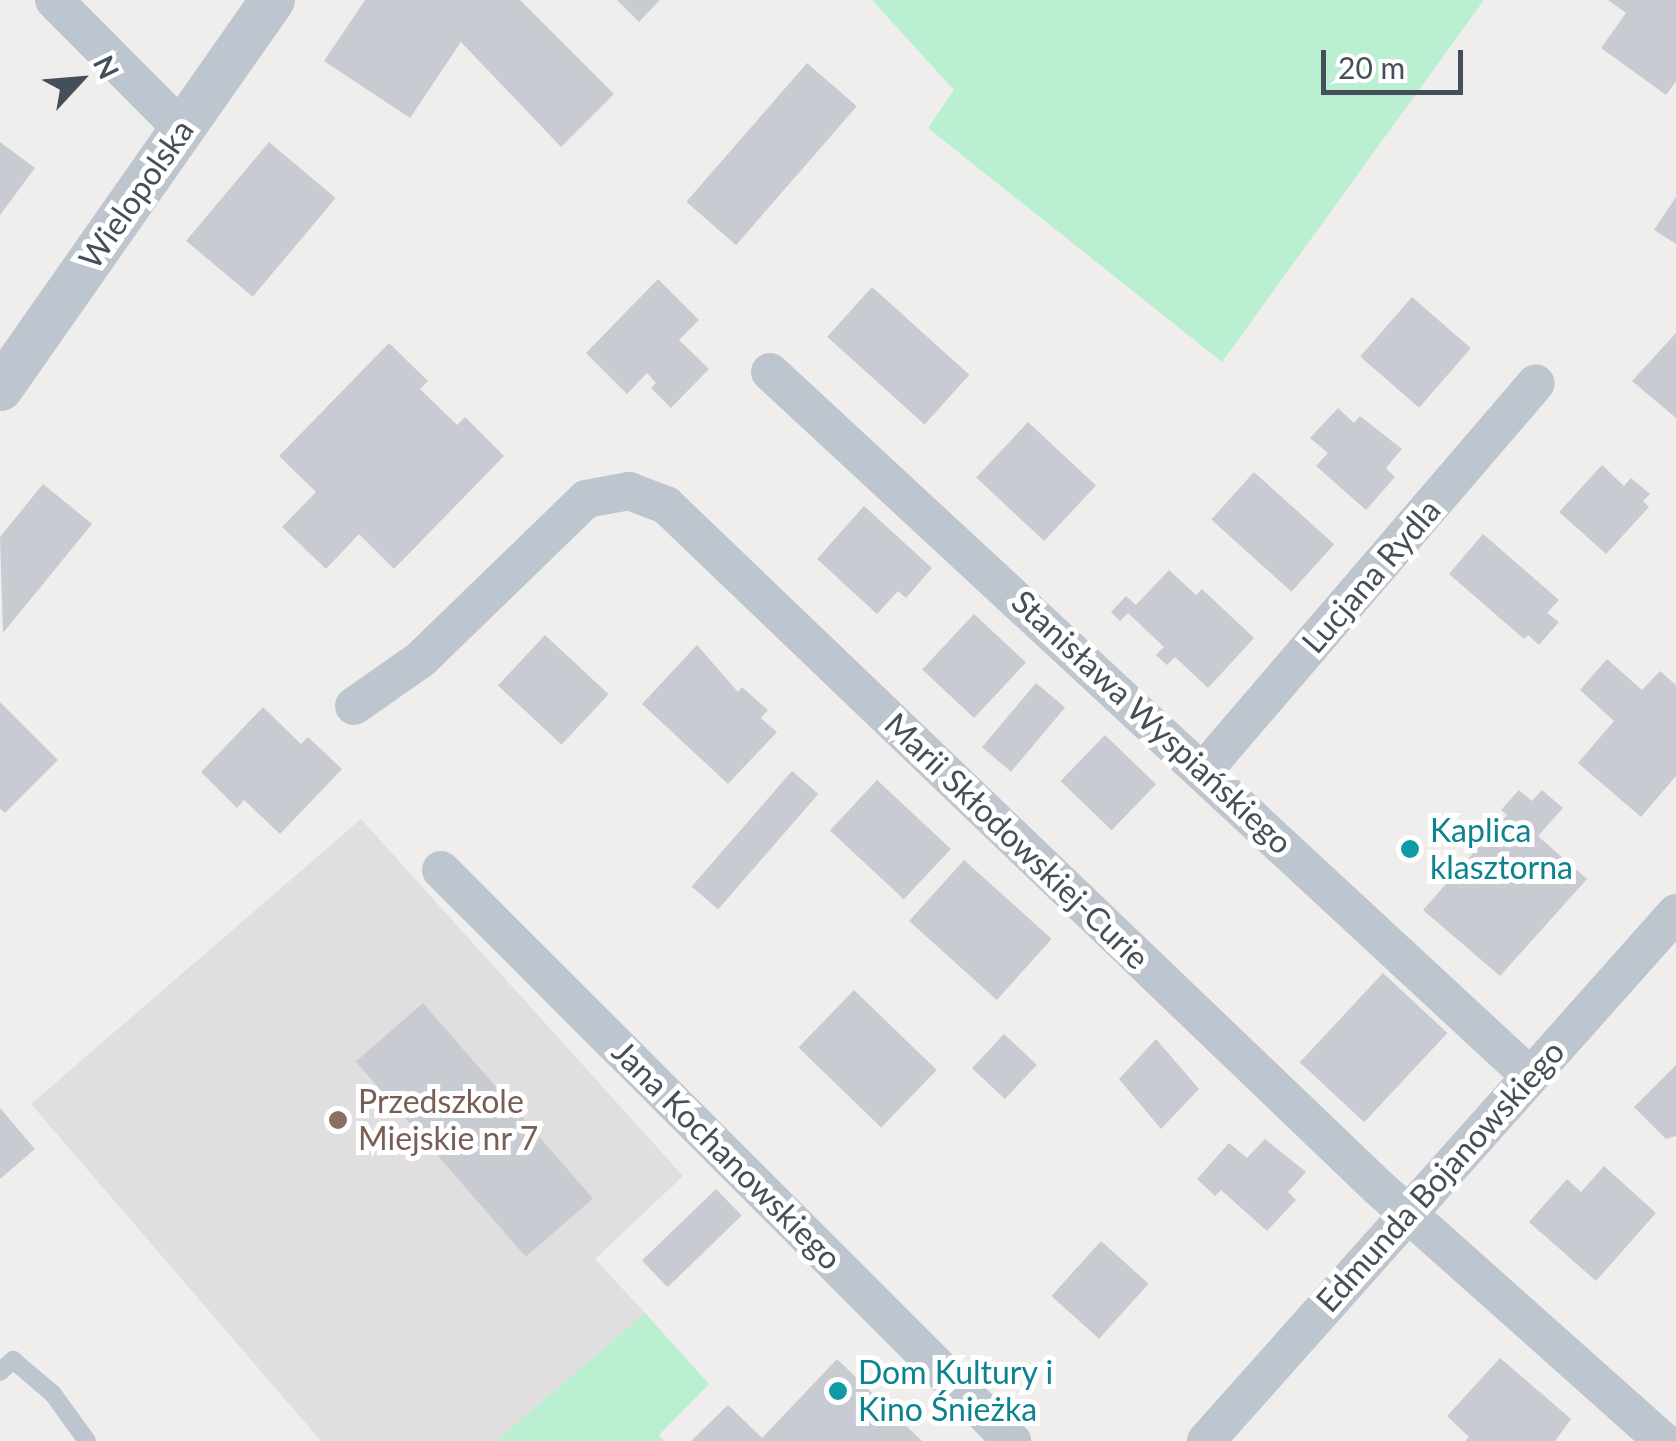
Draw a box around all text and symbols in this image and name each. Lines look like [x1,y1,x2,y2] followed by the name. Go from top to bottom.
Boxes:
[30,30,130,130] north arrow
[1326,30,1468,92] scale bar
[1338,49,1405,85] text: 20 m
[87,50,127,84] text: N
[71,112,201,276] street label: Wielopolska
[1294,491,1448,661] street label: Lucjana Rydla
[1004,582,1300,862] street label: Stanisława Wyspiańskiego
[877,705,1157,977] street label: Marii Skłodowskiej-Curie
[1430,812,1573,887] place label: Kaplica klasztorna
[1399,838,1421,860] marker: Kaplica klasztorna
[1308,1032,1572,1320] street label: Edmunda Bojanowskiego
[605,1033,849,1277] street label: Jana Kochanowskiego
[358,1083,539,1158] place label: Przedszkole Miejskie nr 7
[327,1109,349,1131] marker: Przedszkole Miejskie nr 7
[858,1354,1054,1429] place label: Dom Kultury i Kino Śnieżka
[827,1380,849,1402] marker: Dom Kultury i Kino Śnieżka

